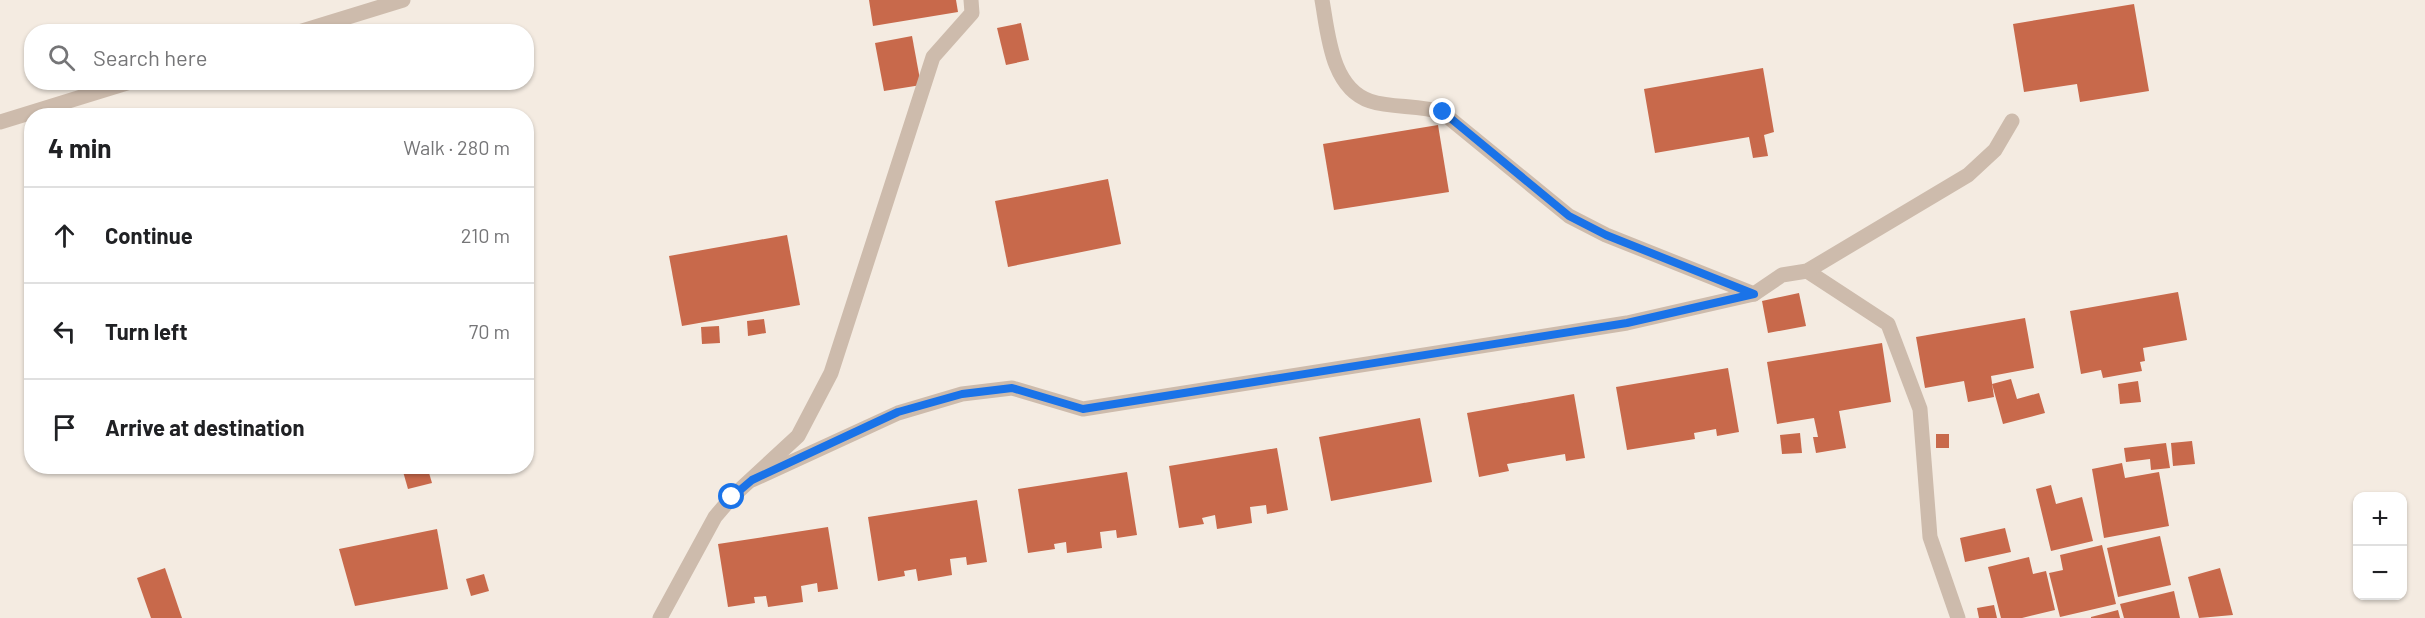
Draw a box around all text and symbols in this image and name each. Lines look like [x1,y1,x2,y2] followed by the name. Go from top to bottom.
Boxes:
[24,24,534,90] search box
[45,41,78,74] icon: search
[93,44,207,70] text: Search here
[1429,98,1455,124] route end
[48,132,112,163] text: 4 min
[403,135,510,159] text: Walk · 280 m
[48,219,81,252] icon: ahead
[105,222,193,248] text: Continue
[461,223,510,247] text: 210 m
[48,315,81,348] icon: left
[105,318,188,344] text: Turn left
[469,319,510,343] text: 70 m
[48,411,81,444] icon: arrive
[105,414,304,440] text: Arrive at destination
[718,483,744,509] route start
[2353,492,2407,600] map controls
[2353,492,2407,546] button: +
[2353,546,2407,600] button: −

